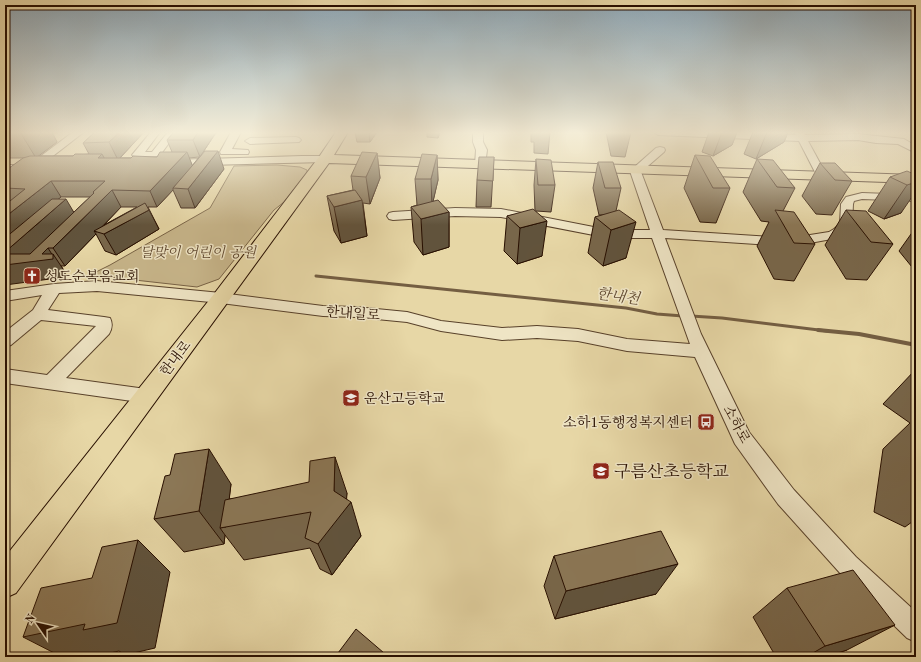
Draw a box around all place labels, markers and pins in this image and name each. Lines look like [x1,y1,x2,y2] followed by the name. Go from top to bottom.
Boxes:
[22,266,42,286] church icon: 성도순복음교회
[45,269,140,284] place label: 성도순복음교회
[341,388,361,408] school or university icon: 운산고등학교
[364,391,446,406] place label: 운산고등학교
[696,412,716,432] bus stop icon: 소하1동행정복지센터
[563,415,693,430] place label: 소하1동행정복지센터
[591,461,611,481] school or university icon: 구름산초등학교
[614,463,730,481] place label: 구름산초등학교

